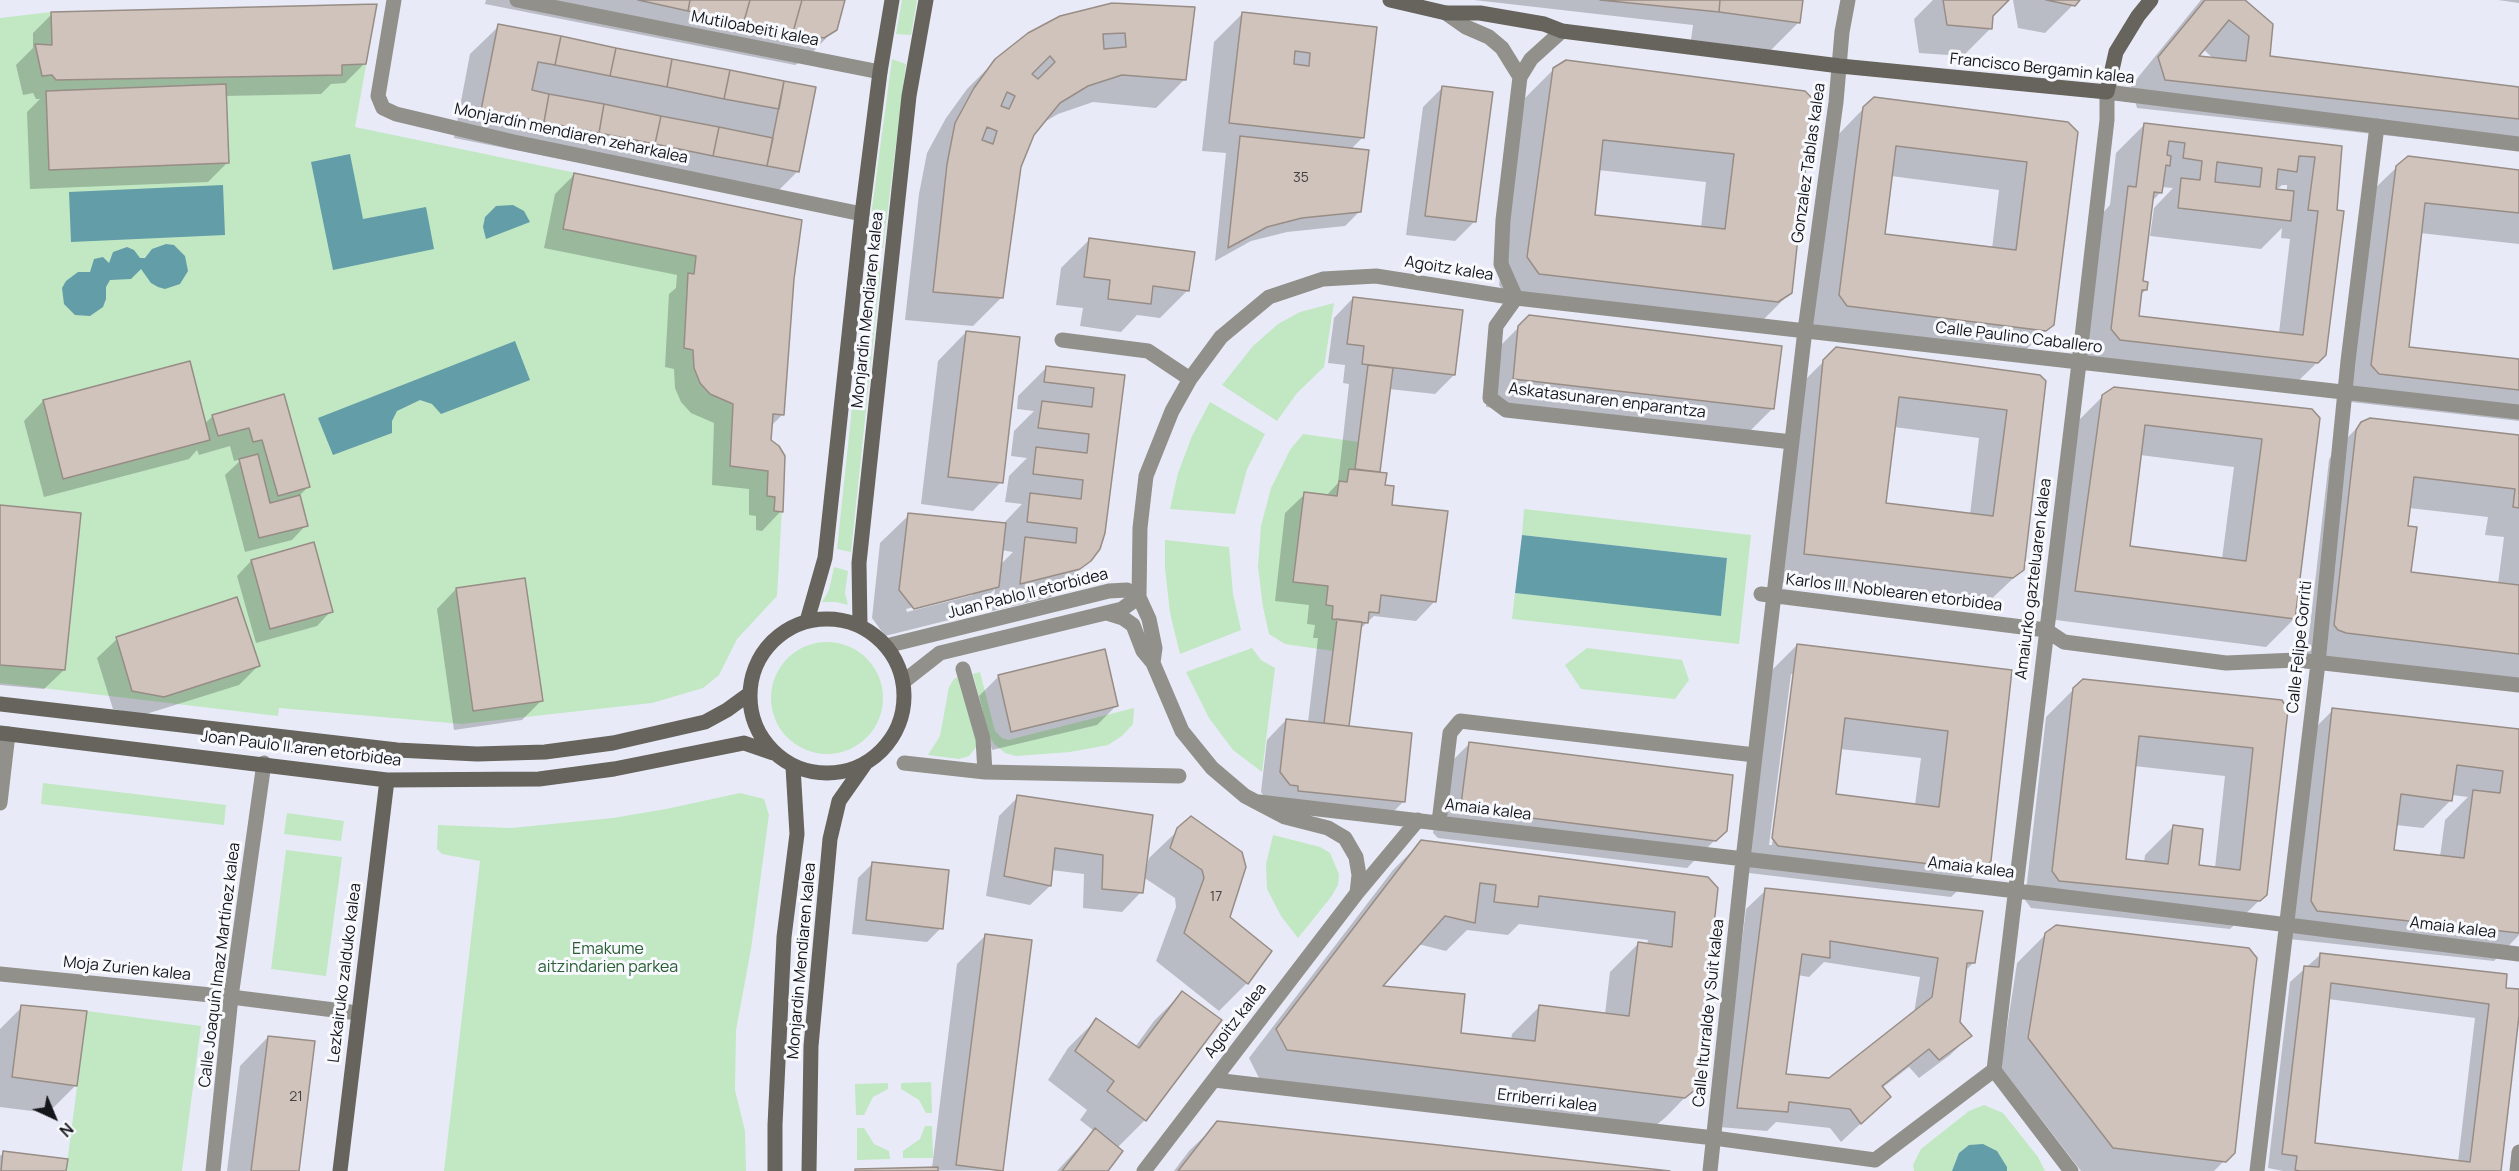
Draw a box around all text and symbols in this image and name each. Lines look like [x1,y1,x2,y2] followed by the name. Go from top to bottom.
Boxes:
[689,7,821,51] street label: Mutiloabeiti kalea
[1949,50,2135,88] street label: Francisco Bergamin kalea
[1788,82,1830,244] street label: Gonzalez Tablas kalea
[452,100,690,168] street label: Monjardín mendiaren zeharkalea
[1293,170,1309,186] house number: 35
[848,211,888,409] street label: Monjardin Mendiaren kalea
[1403,253,1495,285] street label: Agoitz kalea
[1934,318,2104,358] street label: Calle Paulino Caballero
[1507,379,1707,423] street label: Askatasunaren enparantza
[2012,477,2056,681] street label: Amaiurko gazteluaren kalea
[946,565,1110,623] street label: Juan Pablo II etorbidea
[1785,570,2003,616] street label: Karlos III. Noblearen etorbidea
[2283,580,2317,714] street label: Calle Felipe Gorriti
[200,727,402,771] street label: Joan Paulo II.aren etorbidea
[1444,795,1532,825] street label: Amaia kalea
[195,841,245,1089] street label: Calle Joaquín Imaz Martínez kalea
[1927,853,2015,883] street label: Amaia kalea
[784,862,820,1060] street label: Monjardin Mendiaren kalea
[324,882,366,1064] street label: Lezkairuko zalduko kalea
[1210,889,1222,905] house number: 17
[2409,913,2497,943] street label: Amaia kalea
[1690,918,1728,1108] street label: Calle Iturralde y Suit kalea
[538,940,678,978] park label: Emakume aitzindarien parkea
[62,953,192,985] street label: Moja Zurien kalea
[1201,980,1271,1062] street label: Agoitz kalea
[1496,1085,1598,1117] street label: Erriberri kalea
[24,1087,84,1147] north arrow
[289,1089,303,1105] house number: 21
[55,1118,78,1142] text: N

